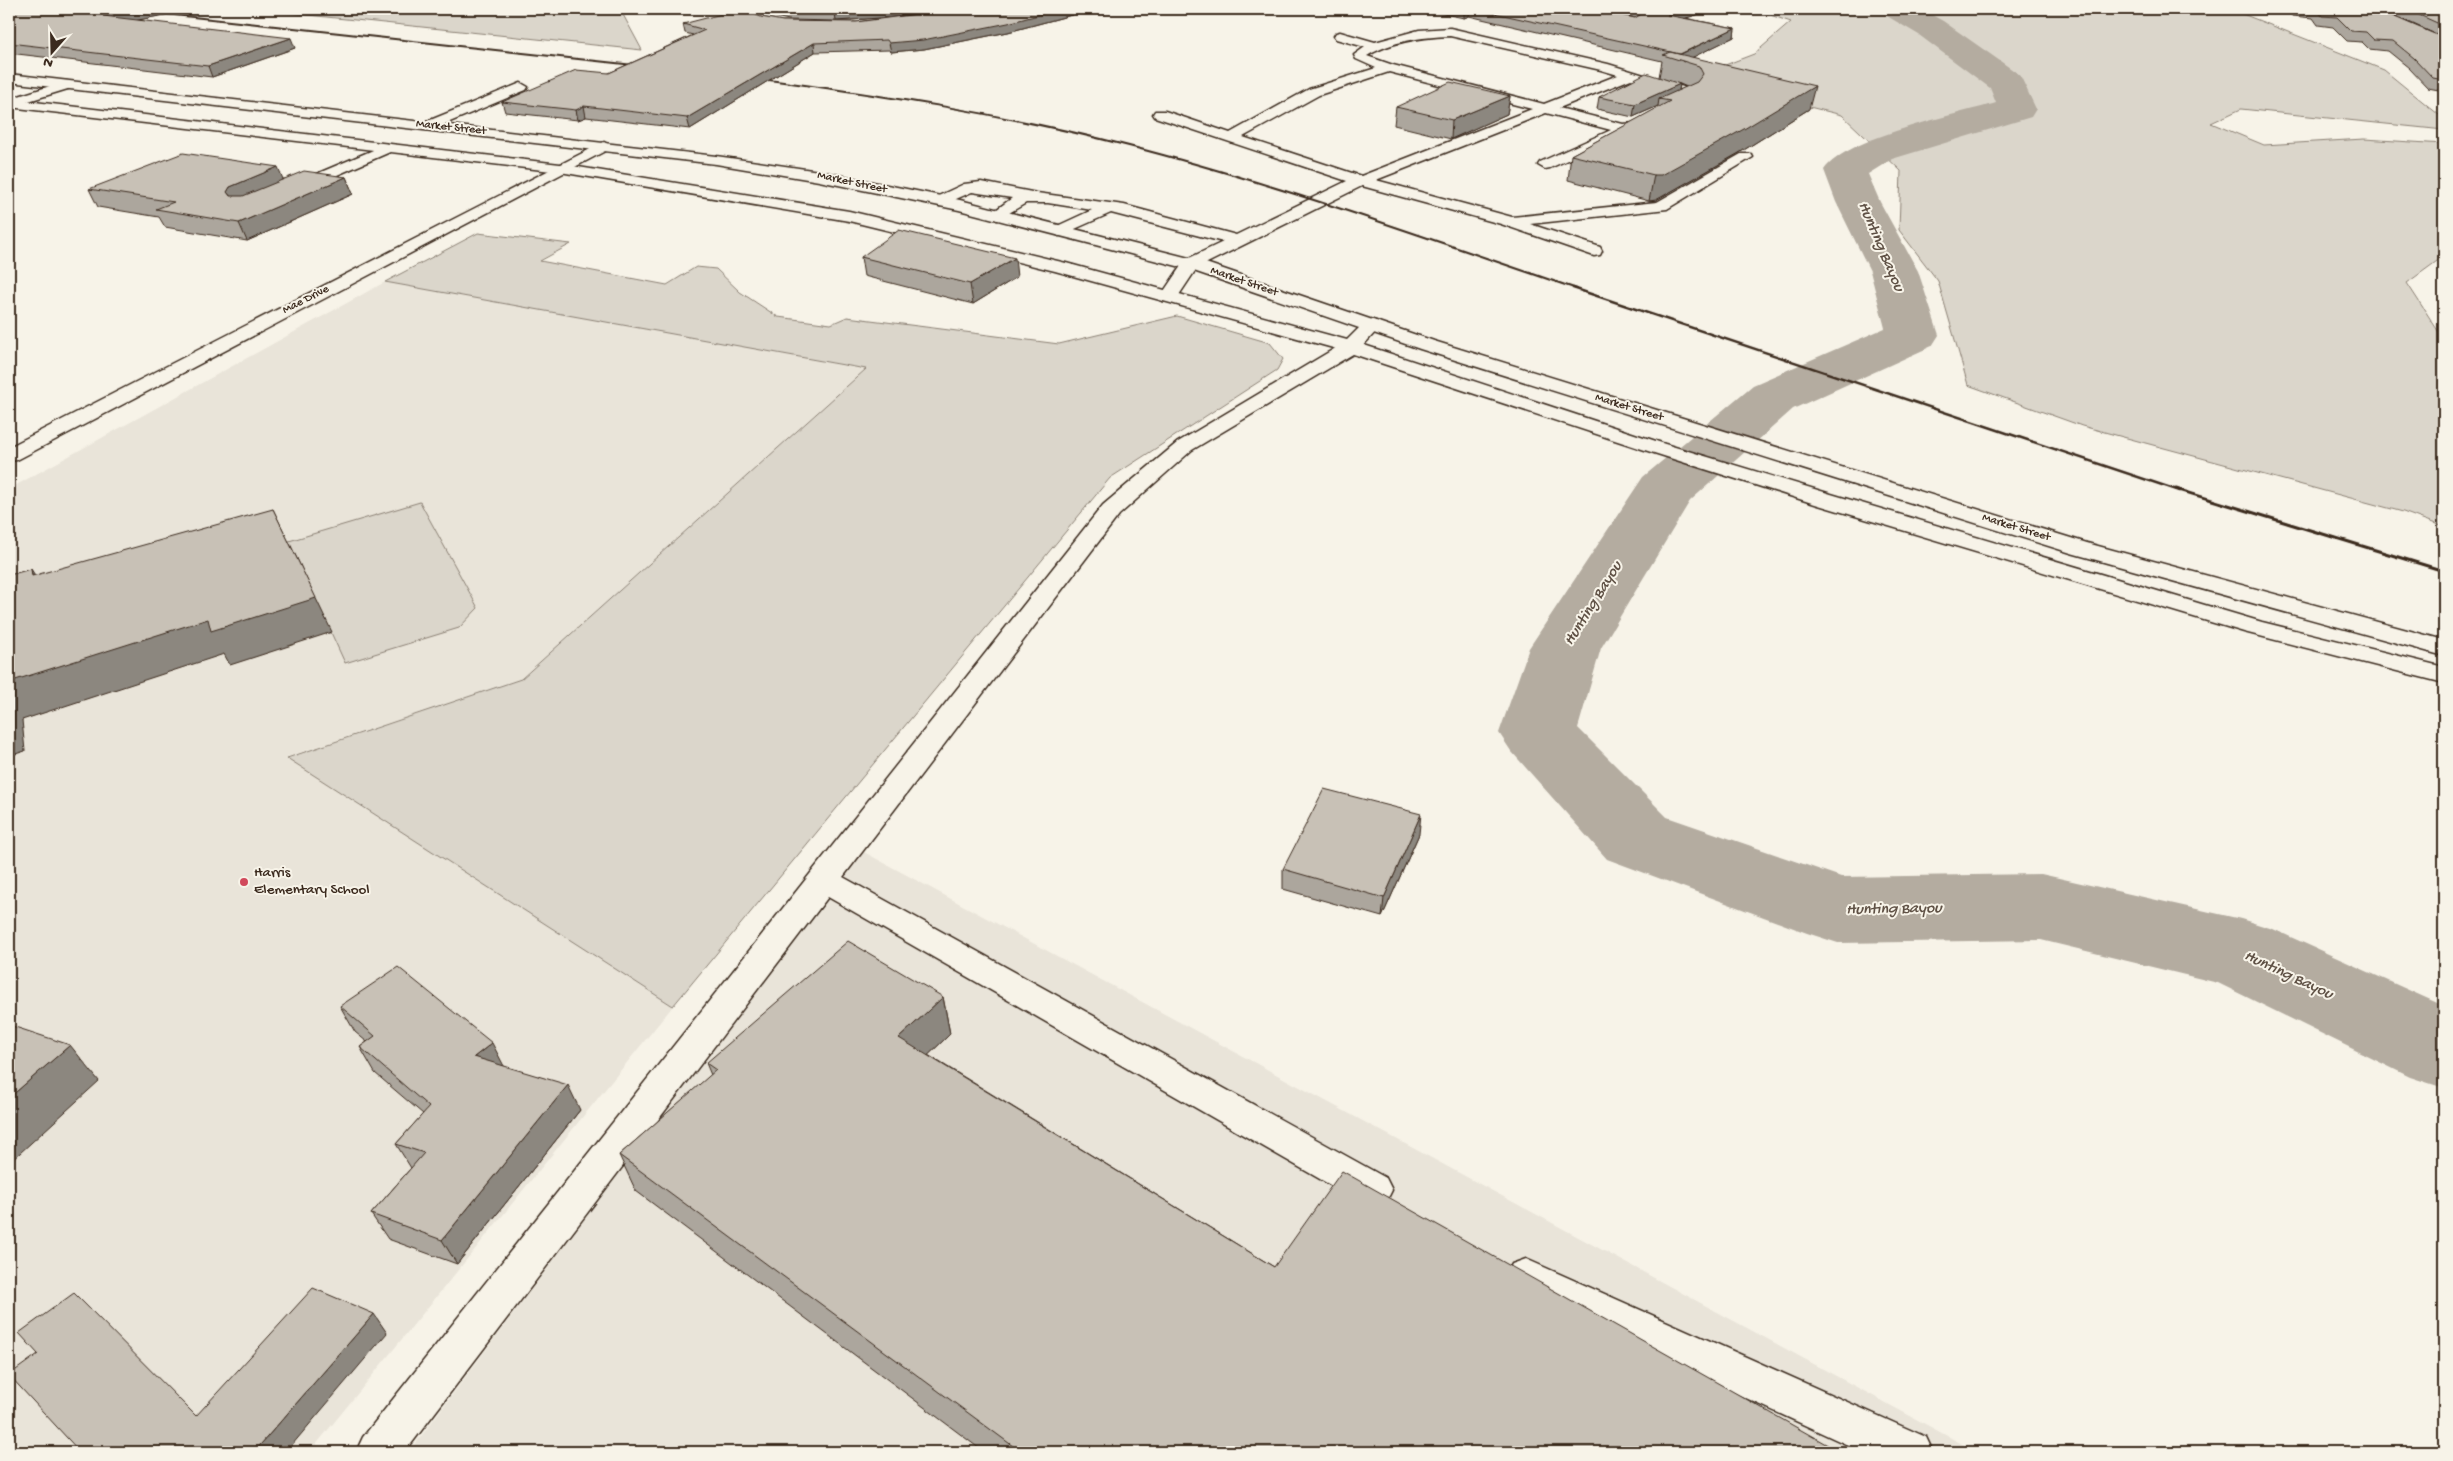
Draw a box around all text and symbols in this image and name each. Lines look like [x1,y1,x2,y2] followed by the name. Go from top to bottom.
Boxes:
[28,28,78,78] north arrow
[41,52,56,71] text: N
[415,117,488,139] street label: Market Street
[816,169,889,197] street label: Market Street
[1853,199,1908,296] water label: Hunting Bayou
[1208,264,1281,300] street label: Market Street
[280,282,332,318] street label: Mae Drive
[1593,391,1666,425] street label: Market Street
[1980,511,2053,545] street label: Market Street
[1561,557,1628,650] water label: Hunting Bayou
[254,864,370,899] place label: Harris Elementary School
[238,876,250,888] marker: Harris Elementary School
[1846,900,1943,920] water label: Hunting Bayou
[2241,947,2337,1005] water label: Hunting Bayou

